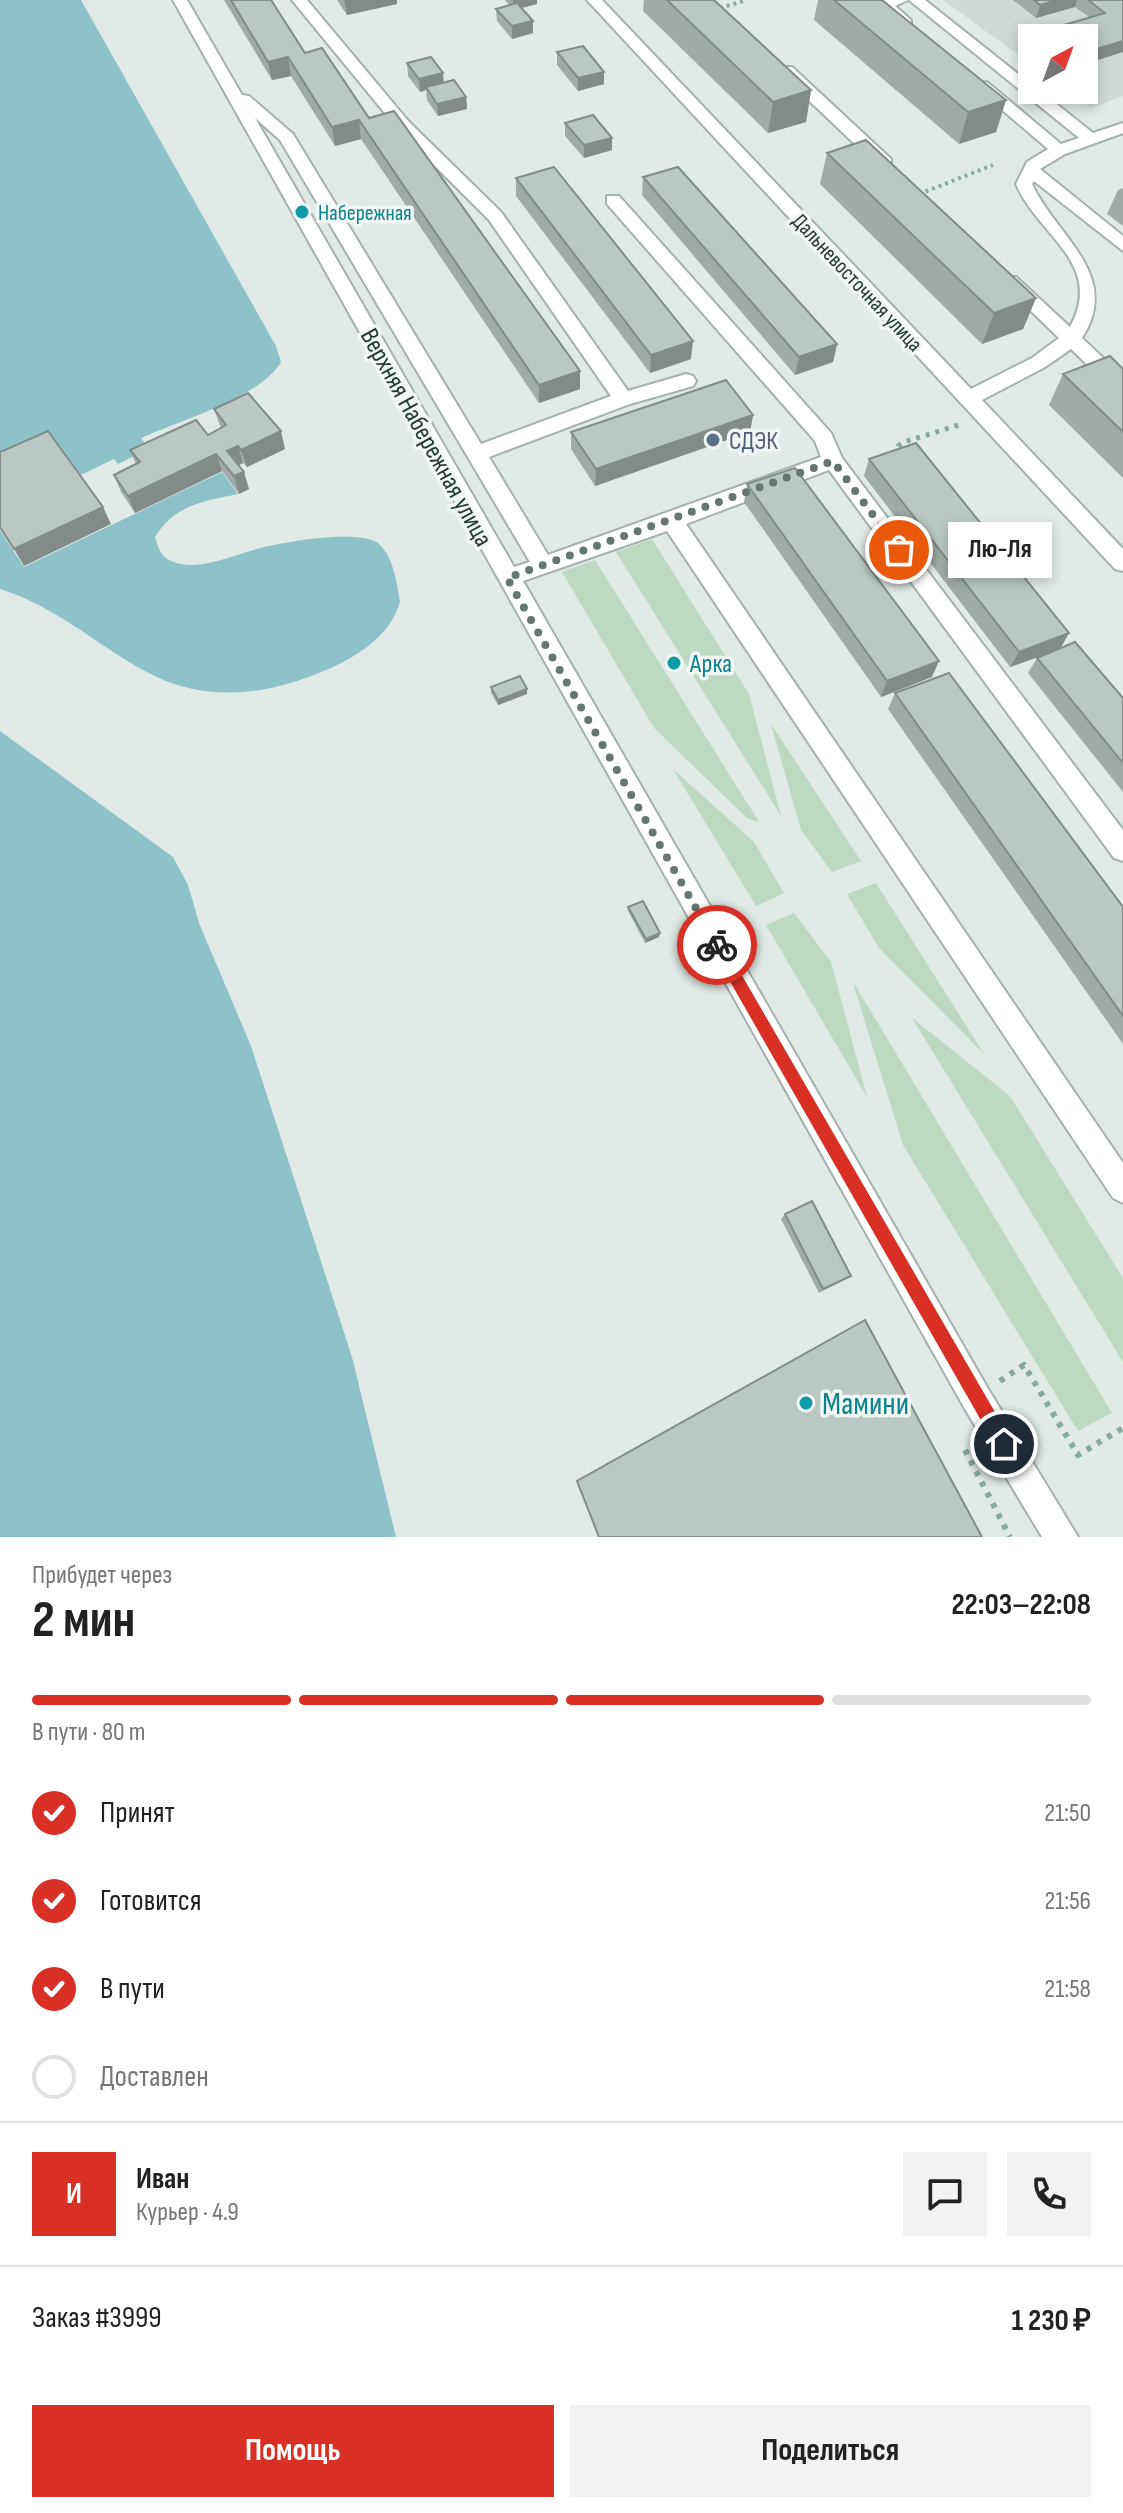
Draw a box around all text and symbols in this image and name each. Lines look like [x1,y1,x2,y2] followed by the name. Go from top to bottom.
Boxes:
[1018,24,1098,104] north arrow
[1018,24,1098,104] map controls
[318,200,412,227] place label: Набережная
[293,203,311,221] marker: Набережная
[786,208,928,358] street label: Дальневосточная улица
[353,323,498,552] street label: Верхняя Набережная улица
[729,426,778,457] place label: СДЭК
[704,431,722,449] marker: СДЭК
[865,516,933,584] pin
[947,522,1051,578] callout: Лю-Ля
[877,528,921,572] icon: bag
[968,534,1032,565] text: Лю-Ля
[689,649,732,680] place label: Арка
[665,654,683,672] marker: Арка
[677,905,757,985] courier
[695,923,739,967] icon: bike
[822,1385,909,1424] place label: Мамини
[797,1394,815,1412] marker: Мамини
[970,1410,1038,1478] pin
[982,1422,1026,1466] icon: home
[32,1560,172,1591] text: Прибудет через
[951,1587,1091,1623] text: 22:03–22:08
[32,1589,135,1652] text: 2 мин
[32,1717,145,1748] text: В пути · 80 m
[32,1791,76,1835] icon: check
[100,1795,175,1831] text: Принят
[1044,1798,1091,1829] text: 21:50
[32,1879,76,1923] icon: check
[100,1883,201,1919] text: Готовится
[1044,1886,1091,1917] text: 21:56
[32,1967,76,2011] icon: check
[100,1971,165,2007] text: В пути
[1044,1974,1091,2005] text: 21:58
[100,2059,209,2095] text: Доставлен
[903,2152,987,2236] button: chat
[1007,2152,1091,2236] button: phone
[136,2161,189,2197] text: Иван
[66,2176,82,2212] text: И
[136,2197,239,2228] text: Курьер · 4.9
[32,2300,162,2336] text: Заказ #3999
[1012,2303,1091,2339] text: 1 230 ₽
[32,2405,554,2497] button: Помощь
[570,2405,1091,2497] button: Поделиться

